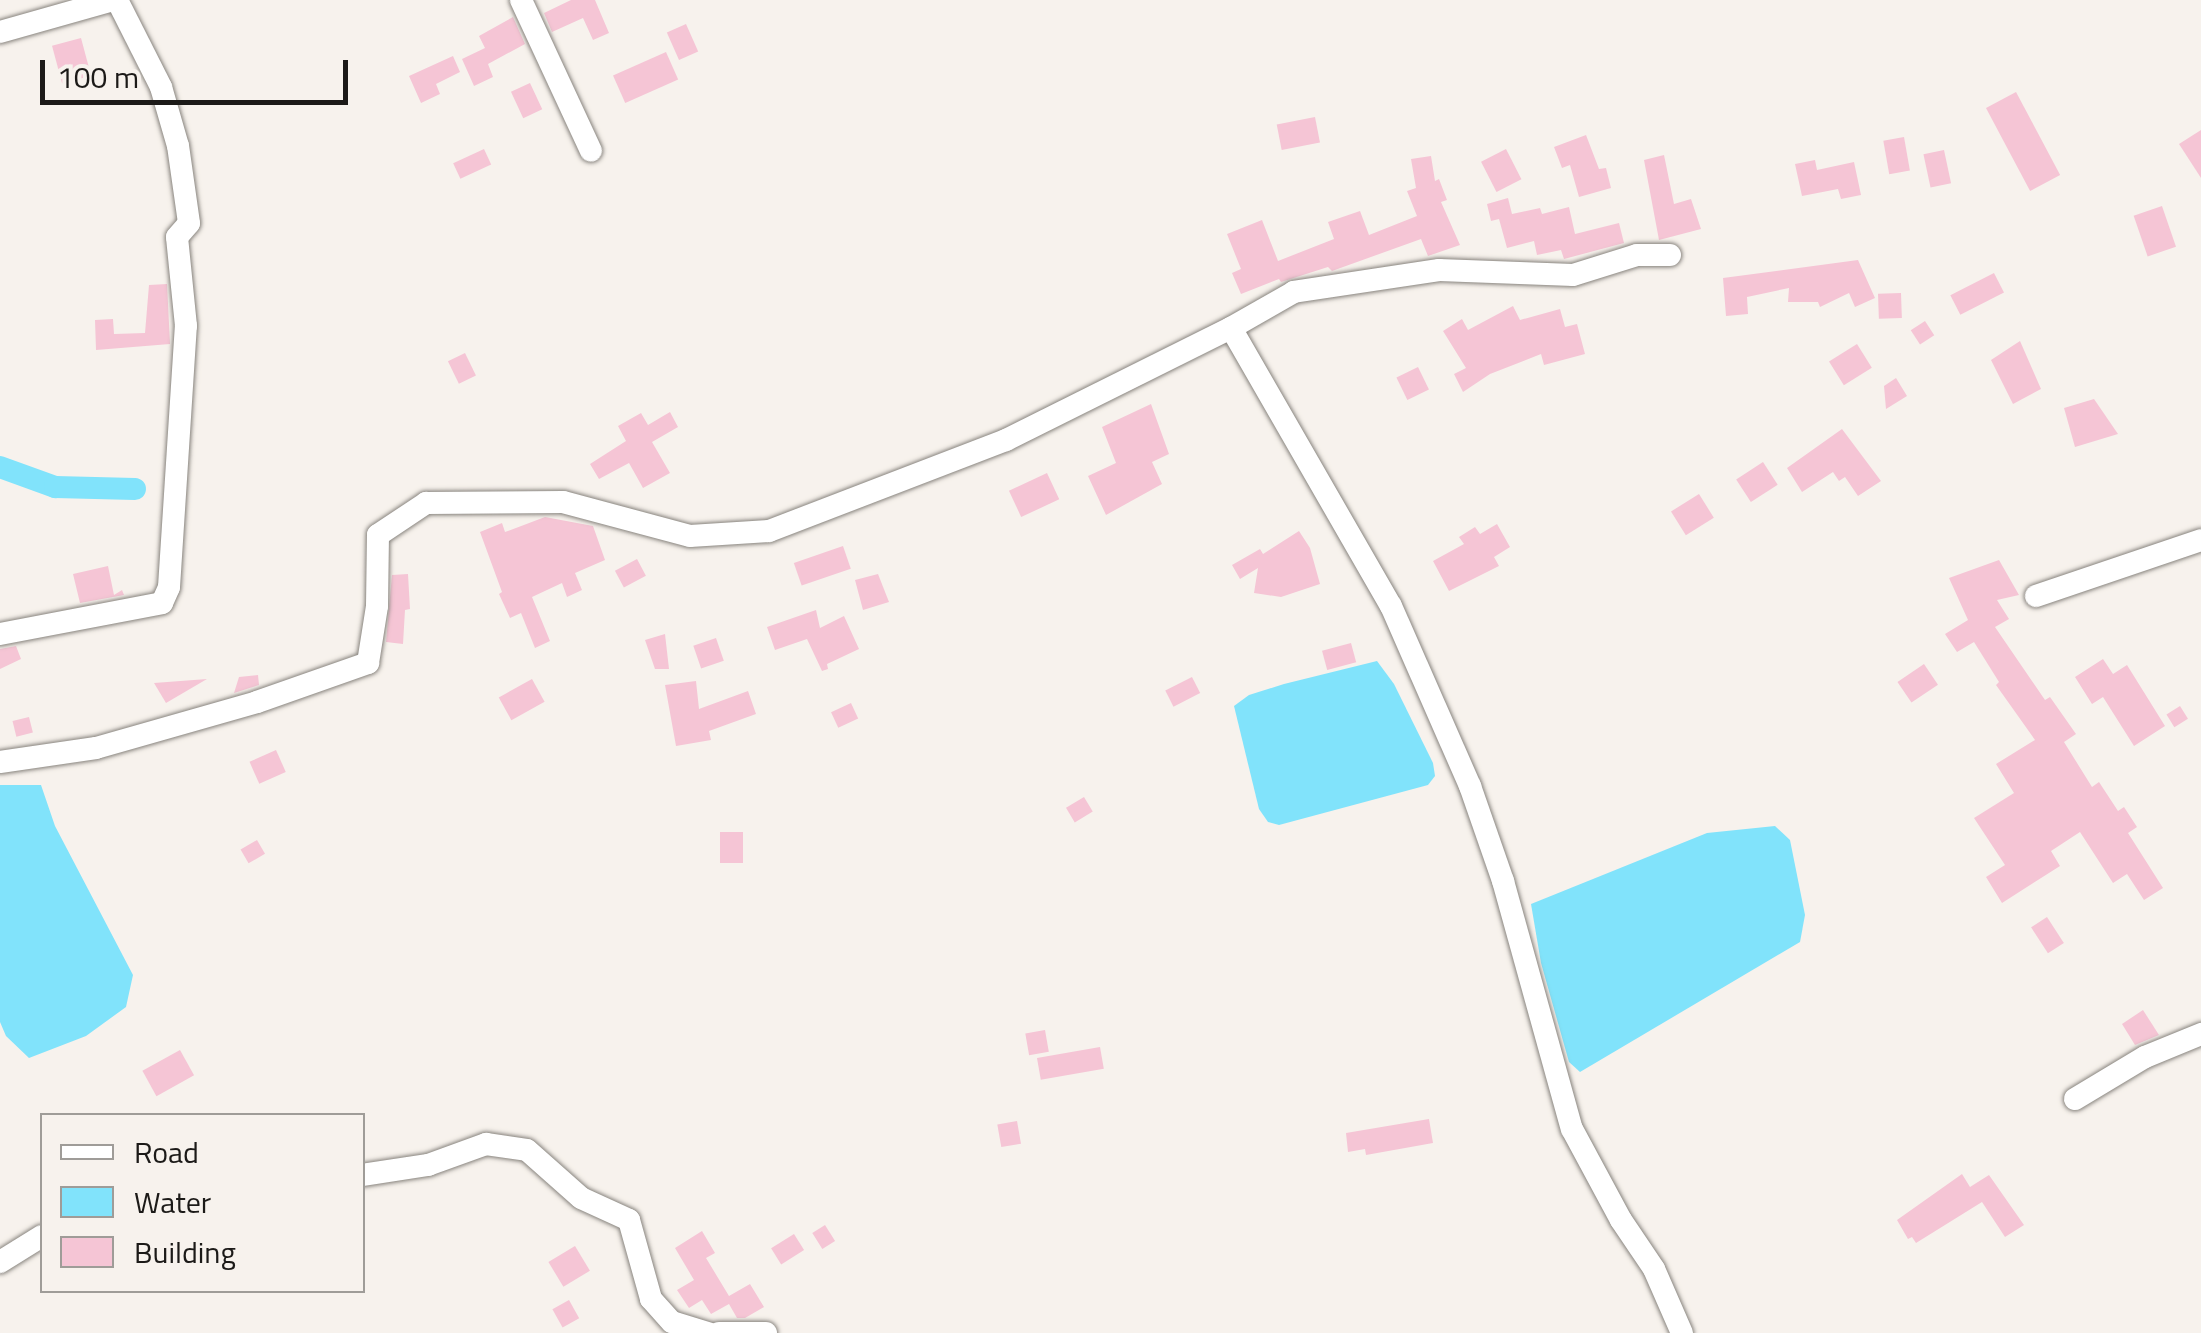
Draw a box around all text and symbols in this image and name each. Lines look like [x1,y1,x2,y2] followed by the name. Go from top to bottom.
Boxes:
[45,40,352,102] scale bar
[57,54,139,100] text: 100 m
[40,1113,365,1293] legend
[134,1129,199,1175] text: Road
[134,1179,211,1225] text: Water
[134,1229,236,1275] text: Building

